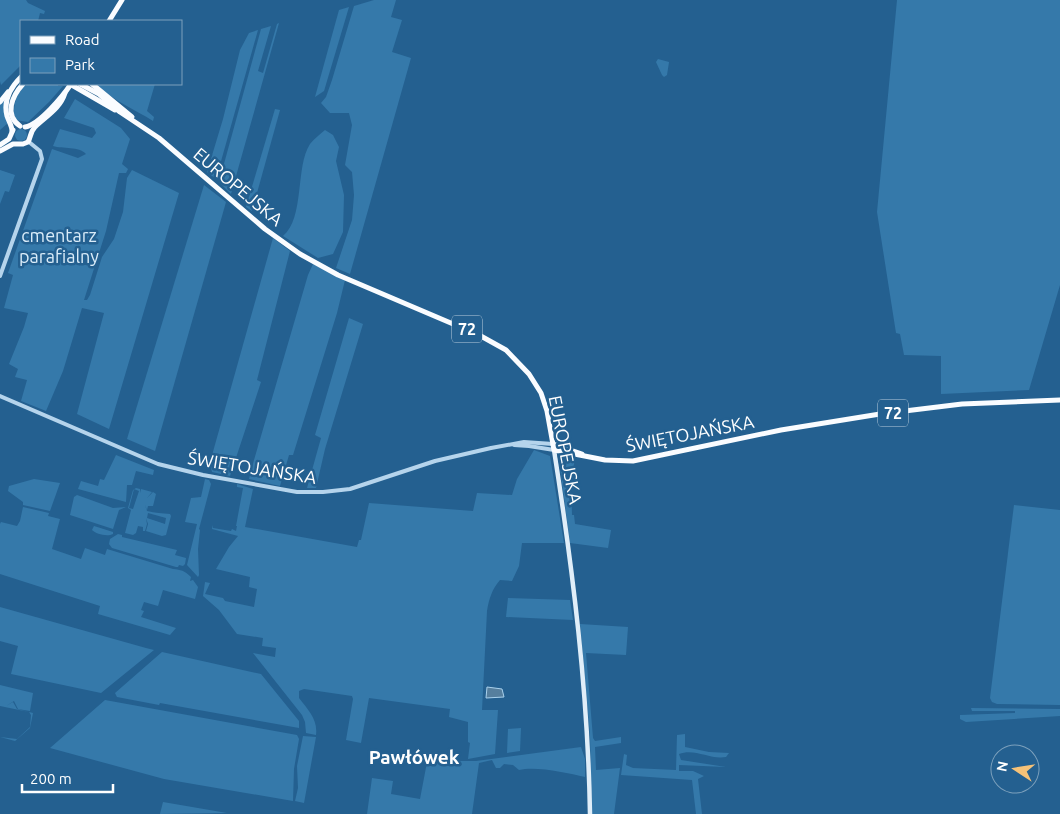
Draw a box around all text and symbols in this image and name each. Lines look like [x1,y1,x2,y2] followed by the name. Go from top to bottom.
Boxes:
[20,20,182,85] legend
[65,31,100,48] text: Road
[65,56,95,73] text: Park
[190,143,287,229] street label: EUROPEJSKA
[19,225,99,266] park label: cmentarz parafialny
[452,316,482,342] road number: 72
[546,394,586,506] street label: EUROPEJSKA
[878,399,908,426] road number: 72
[624,410,756,455] street label: ŚWIĘTOJAŃSKA
[186,446,318,487] street label: ŚWIĘTOJAŃSKA
[990,744,1040,794] north arrow
[369,746,460,768] district label: Pawłówek
[993,760,1011,773] text: N
[22,762,114,794] scale bar
[30,770,72,787] text: 200 m

